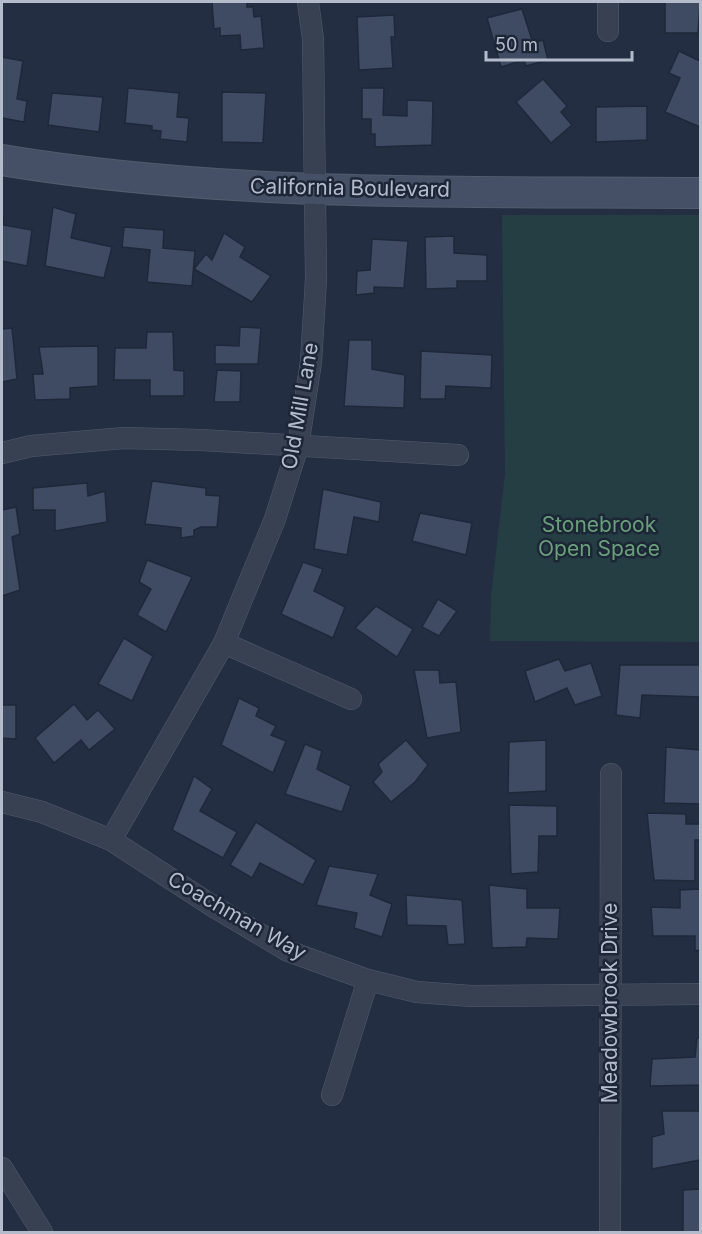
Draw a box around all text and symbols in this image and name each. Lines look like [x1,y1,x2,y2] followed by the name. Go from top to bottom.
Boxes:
[486,24,632,62] scale bar
[495,34,538,55] text: 50 m
[250,173,450,202] street label: California Boulevard
[276,341,323,471] street label: Old Mill Lane
[538,512,660,561] park label: Stonebrook Open Space
[164,866,311,965] street label: Coachman Way
[597,903,622,1103] street label: Meadowbrook Drive

